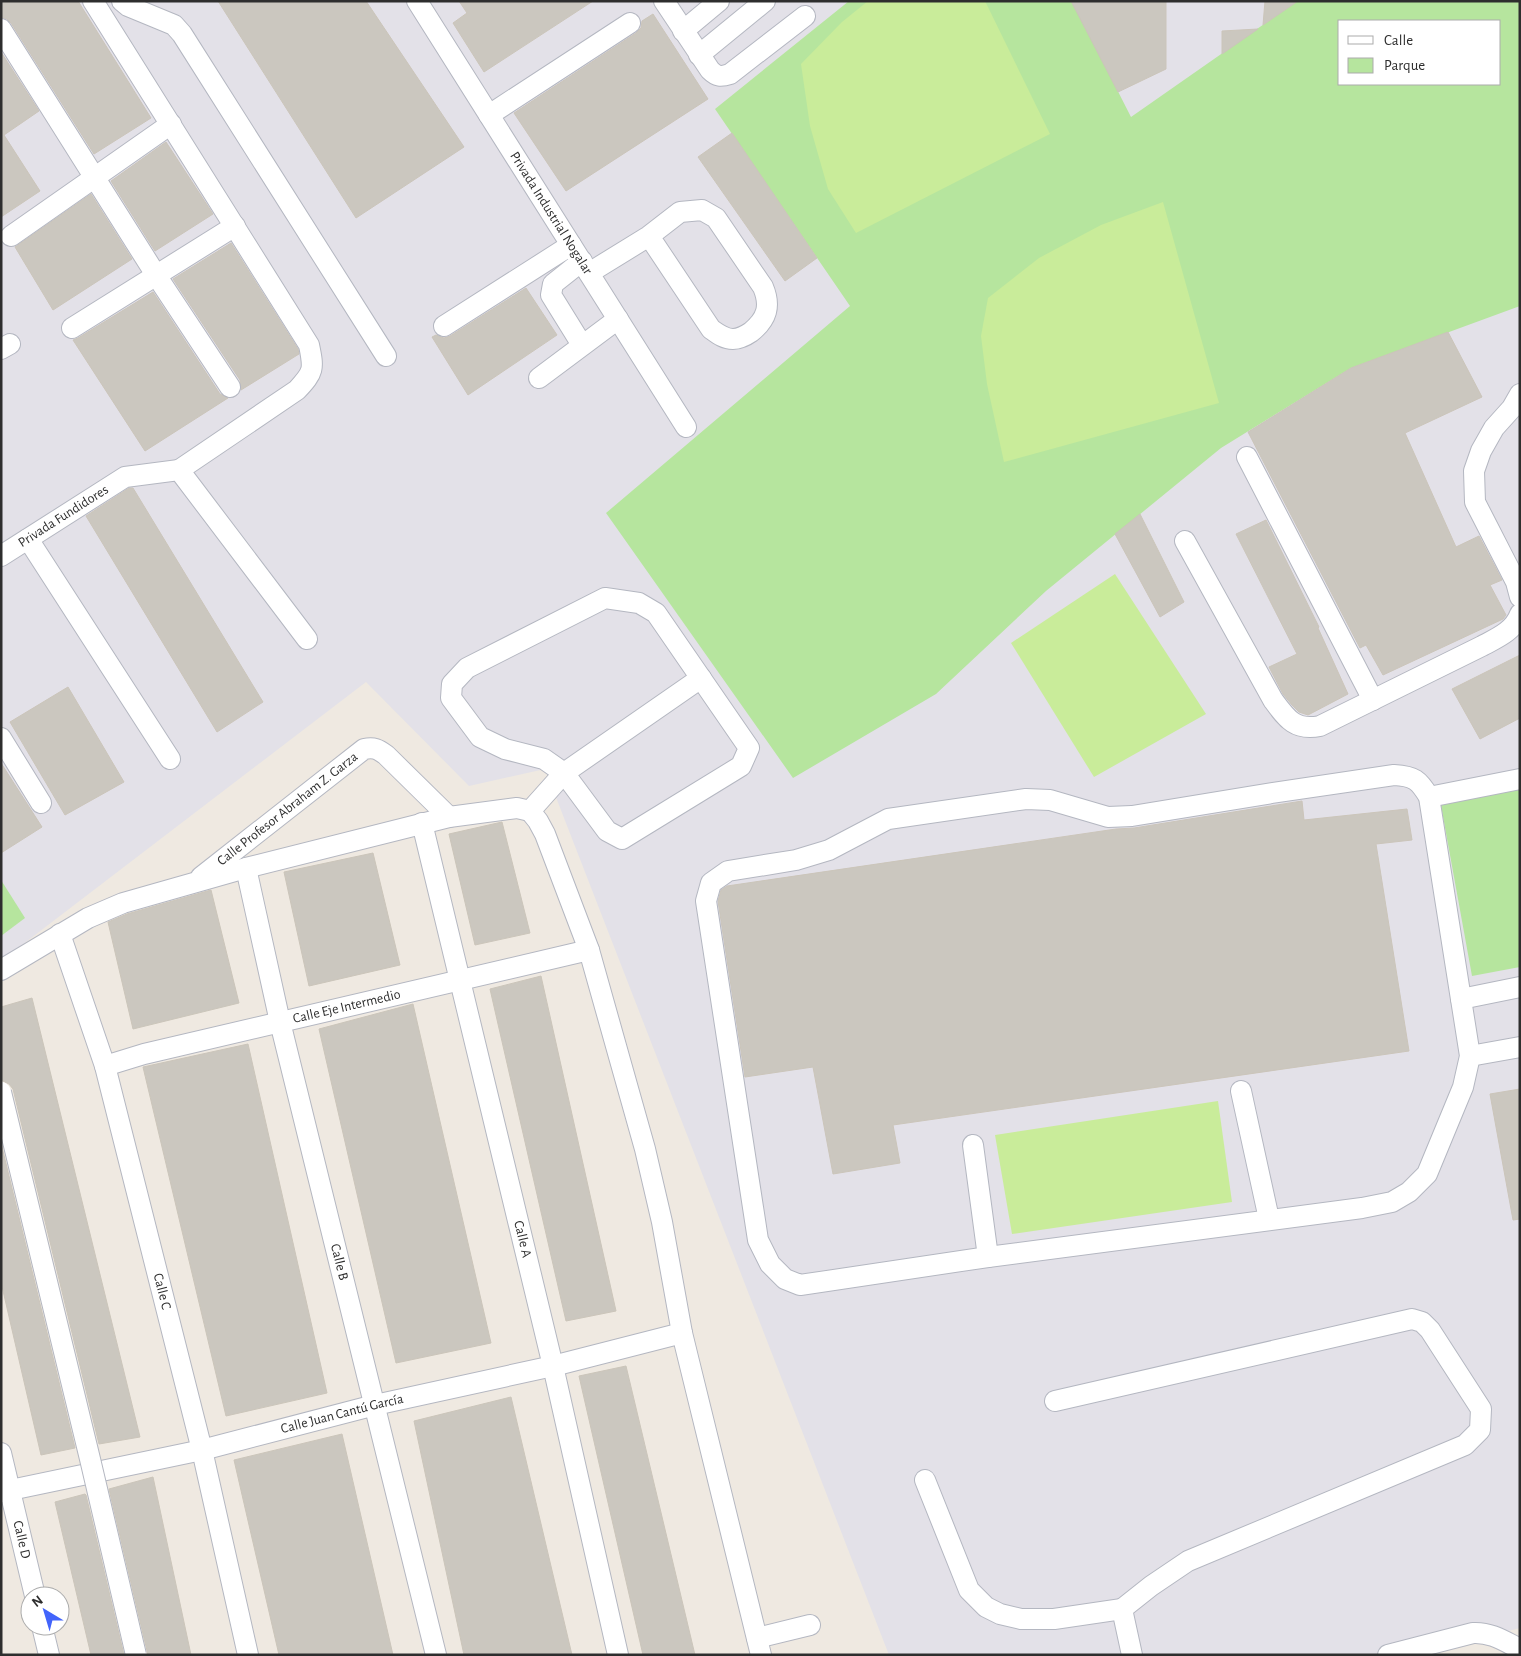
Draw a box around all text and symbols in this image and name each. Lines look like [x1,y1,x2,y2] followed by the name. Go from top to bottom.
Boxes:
[1338,20,1501,85] legend
[1384,33,1413,48] text: Calle
[1384,58,1425,73] text: Parque
[507,149,595,277] street label: Privada Industrial Nogalar
[16,482,111,550] street label: Privada Fundidores
[215,749,361,868] street label: Calle Profesor Abraham Z. Garza
[292,987,402,1026] street label: Calle Eje Intermedio
[511,1219,534,1259] street label: Calle A
[328,1242,350,1282] street label: Calle B
[151,1272,173,1311] street label: Calle C
[279,1392,405,1436] street label: Calle Juan Cantú García
[10,1519,33,1560] street label: Calle D
[20,1586,70,1636] north arrow
[29,1593,46,1610] text: N

